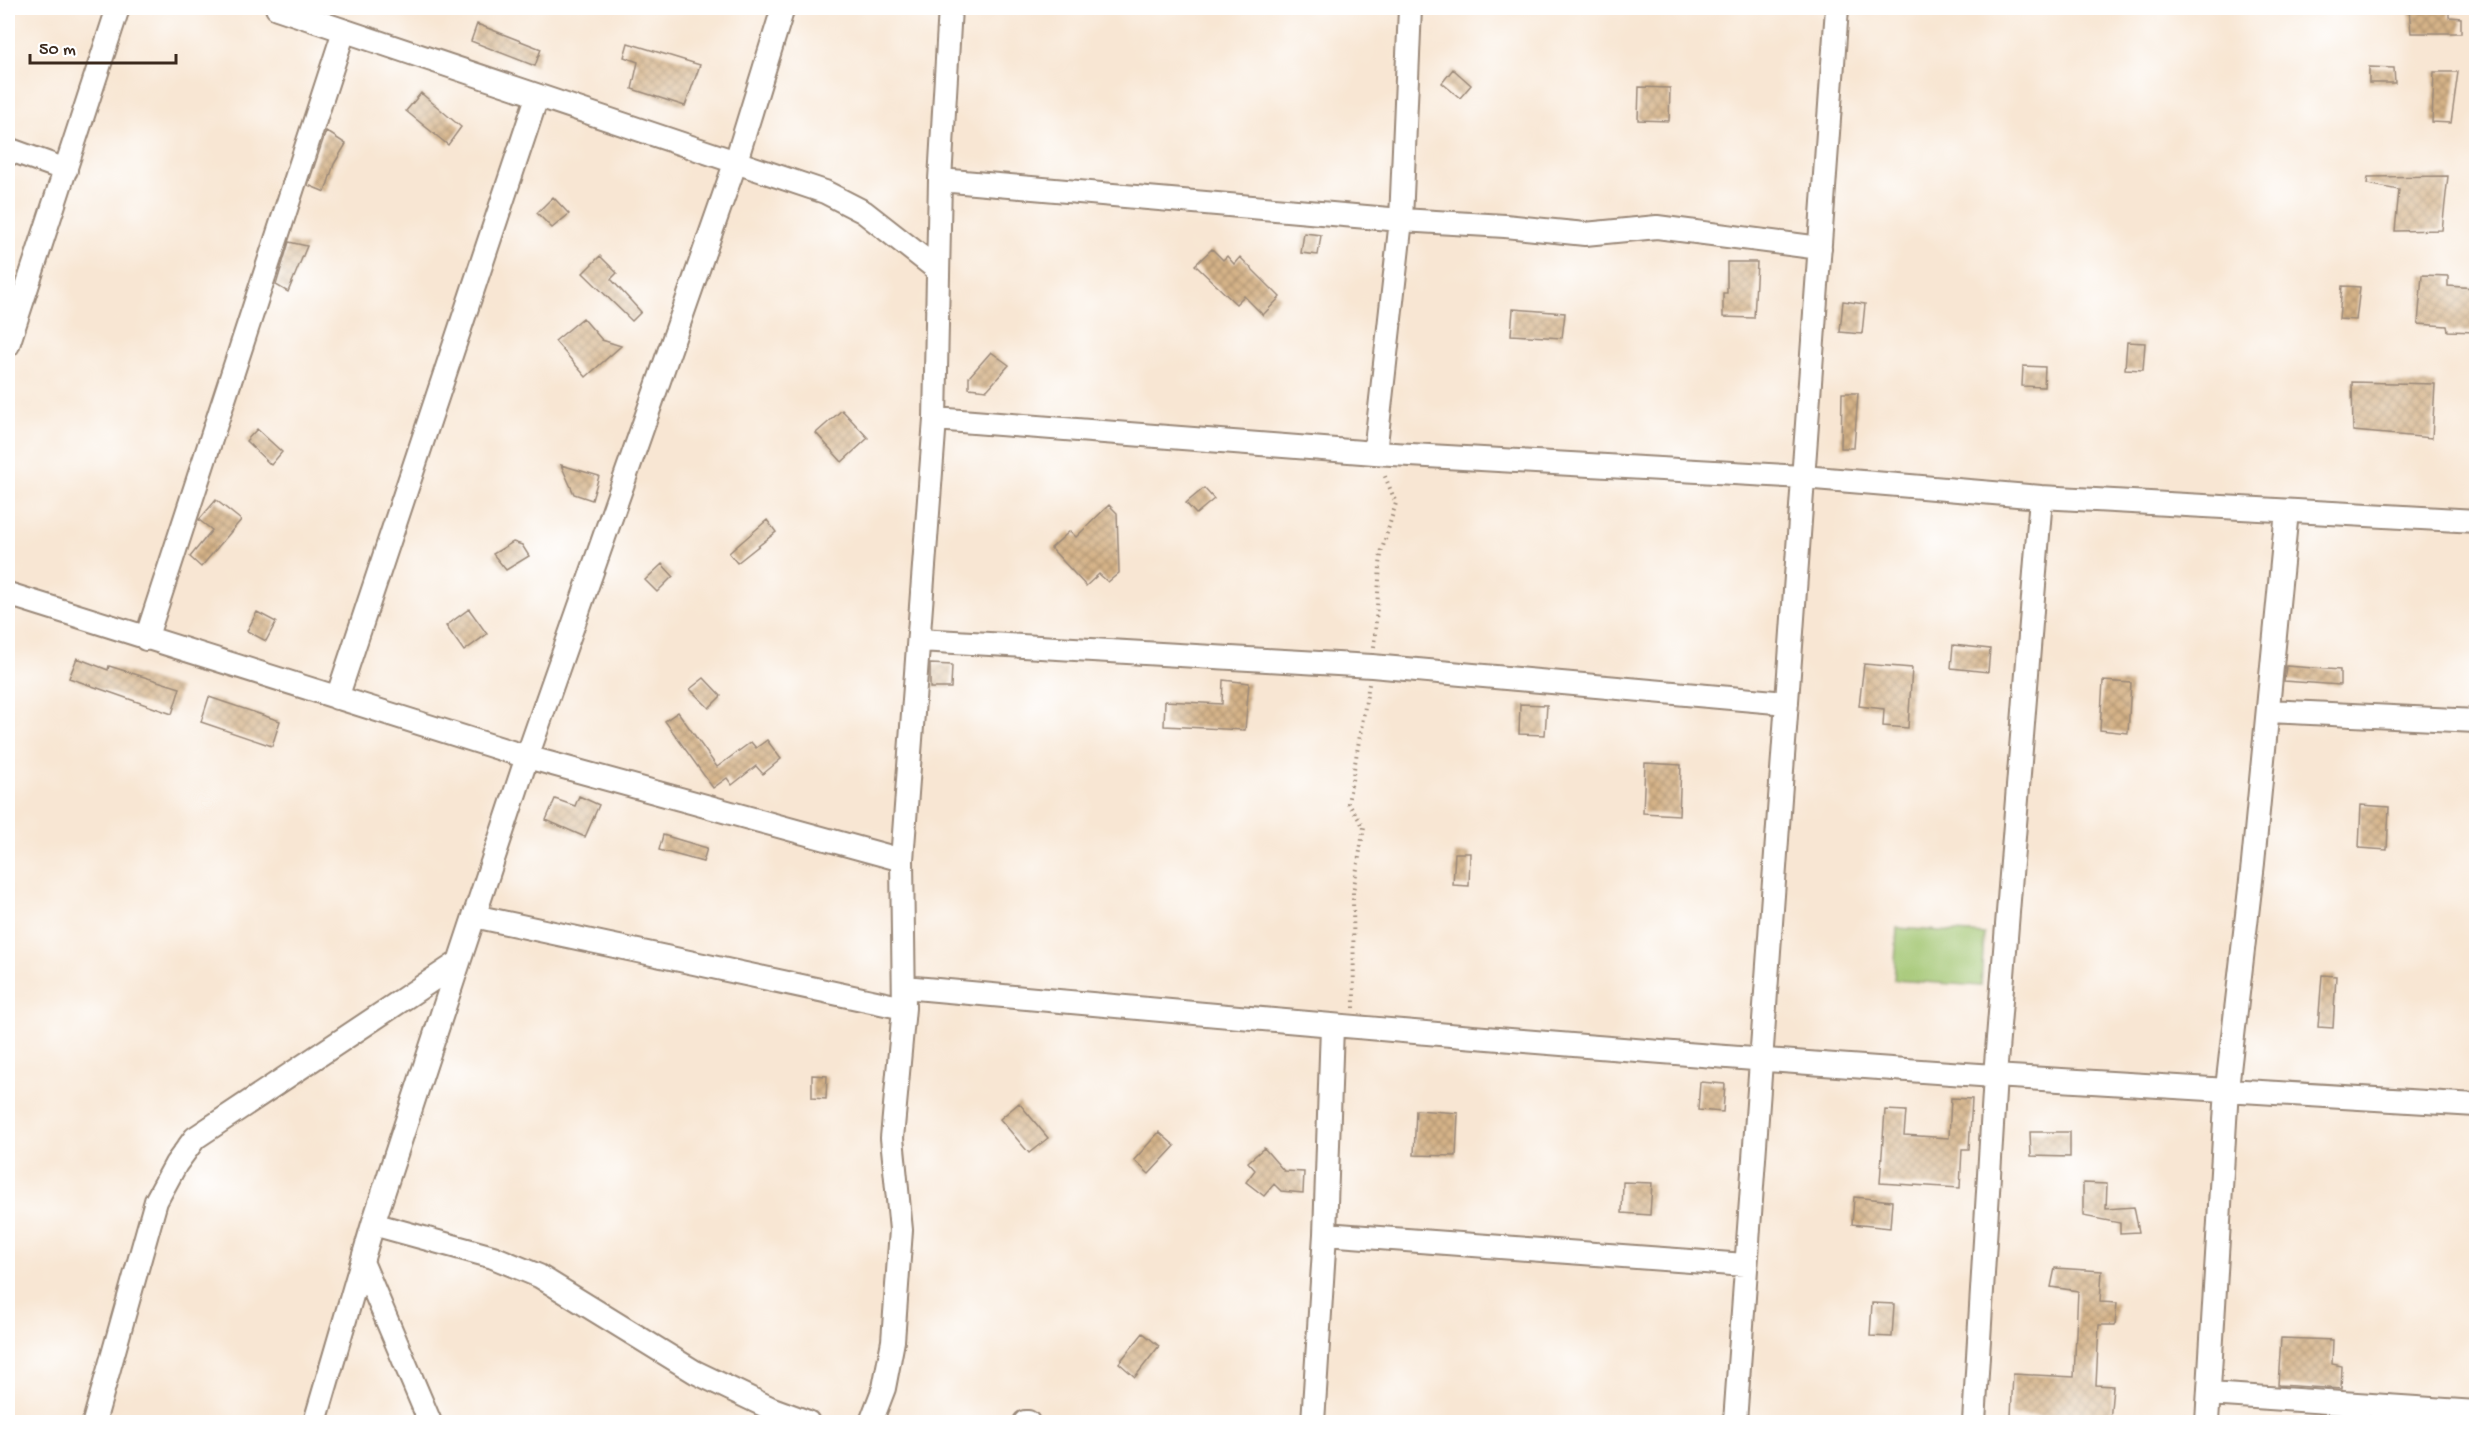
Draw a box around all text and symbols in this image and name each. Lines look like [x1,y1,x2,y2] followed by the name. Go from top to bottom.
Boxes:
[30,27,176,65] scale bar
[39,40,76,61] text: 50 m

